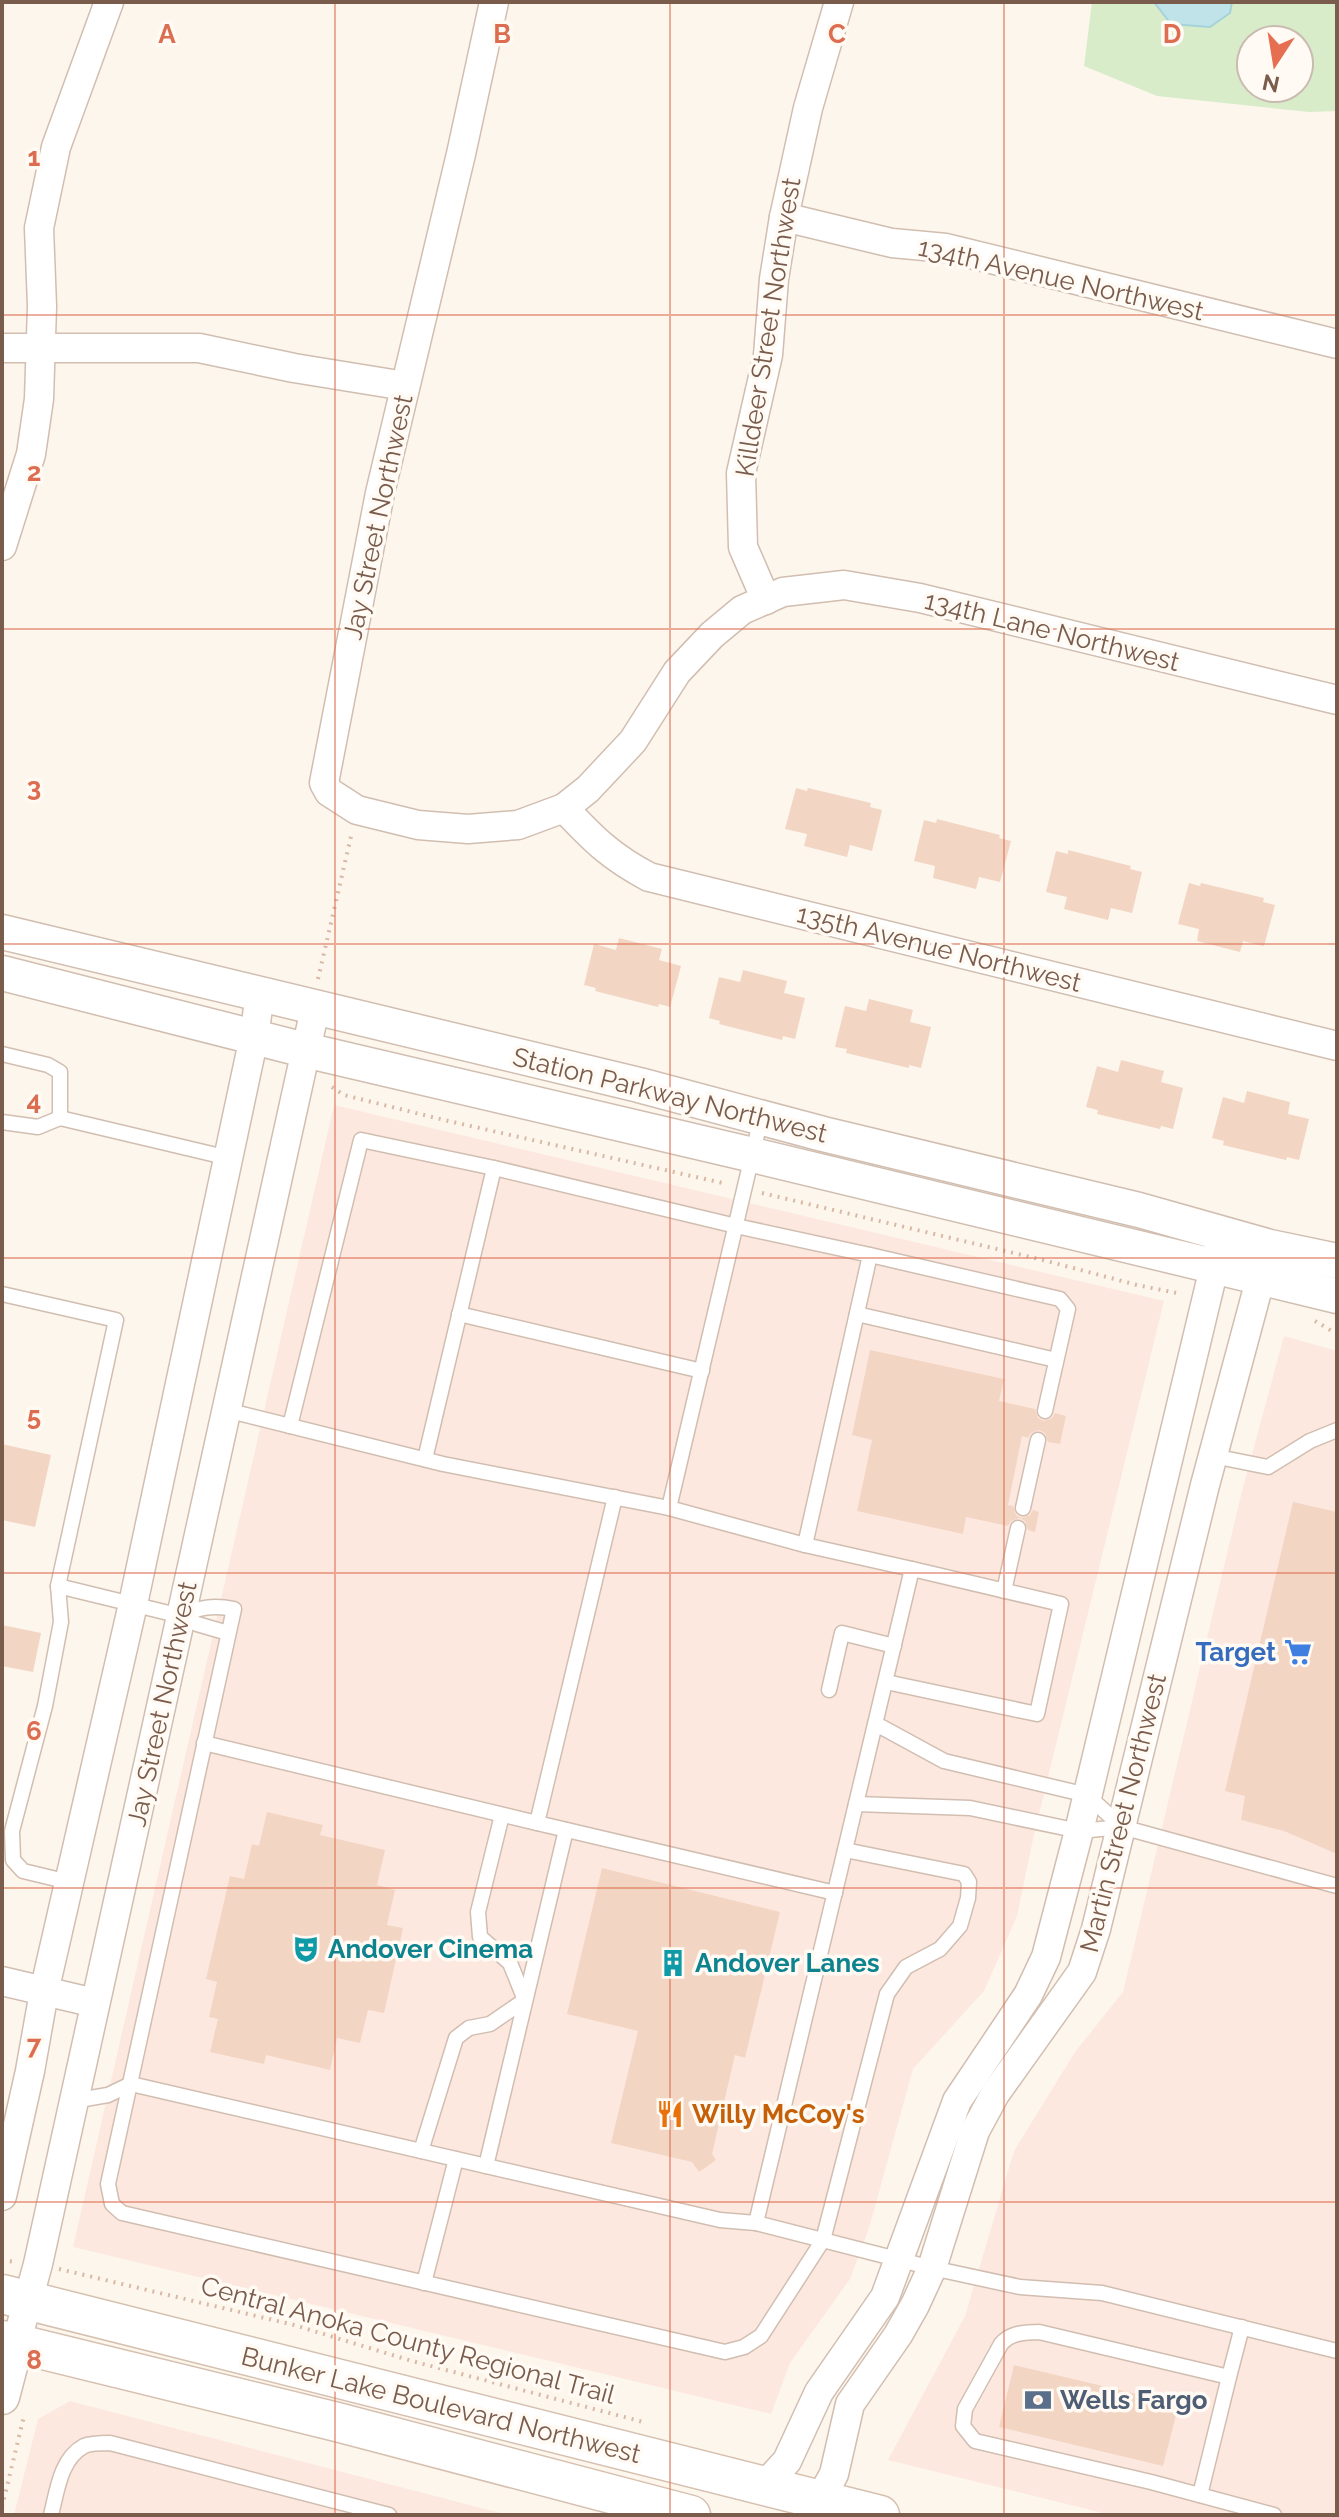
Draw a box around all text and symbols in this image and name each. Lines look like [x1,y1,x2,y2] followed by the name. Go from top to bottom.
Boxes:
[158,19,176,49] text: A
[493,19,511,49] text: B
[828,19,846,49] text: C
[1163,19,1181,49] text: D
[1235,24,1315,104] north arrow
[1260,69,1282,98] text: N
[28,142,41,172] text: 1
[730,175,807,479] street label: Killdeer Street Northwest
[915,232,1207,327] street label: 134th Avenue Northwest
[337,391,419,642] street label: Jay Street Northwest
[27,457,41,487] text: 2
[922,585,1183,677] street label: 134th Lane Northwest
[27,772,41,802] text: 3
[794,898,1085,998] street label: 135th Avenue Northwest
[510,1041,831,1149] street label: Station Parkway Northwest
[27,1086,41,1116] text: 4
[27,1401,41,1431] text: 5
[121,1578,203,1829] street label: Jay Street Northwest
[1195,1637,1276,1667] place label: Target
[1283,1637,1313,1667] supermarket icon: Target
[1074,1670,1172,1955] street label: Martin Street Northwest
[26,1716,42,1746] text: 6
[291,1934,321,1964] theatre icon: Andover Cinema
[328,1934,533,1964] place label: Andover Cinema
[658,1948,688,1978] building icon: Andover Lanes
[695,1948,880,1978] place label: Andover Lanes
[27,2030,42,2060] text: 7
[655,2099,685,2129] restaurant icon: Willy McCoy's
[692,2099,865,2129] place label: Willy McCoy's
[198,2270,619,2410] street label: Central Anoka County Regional Trail
[238,2341,644,2469] street label: Bunker Lake Boulevard Northwest
[26,2345,42,2375] text: 8
[1023,2385,1053,2415] bank icon: Wells Fargo
[1060,2385,1208,2415] place label: Wells Fargo

